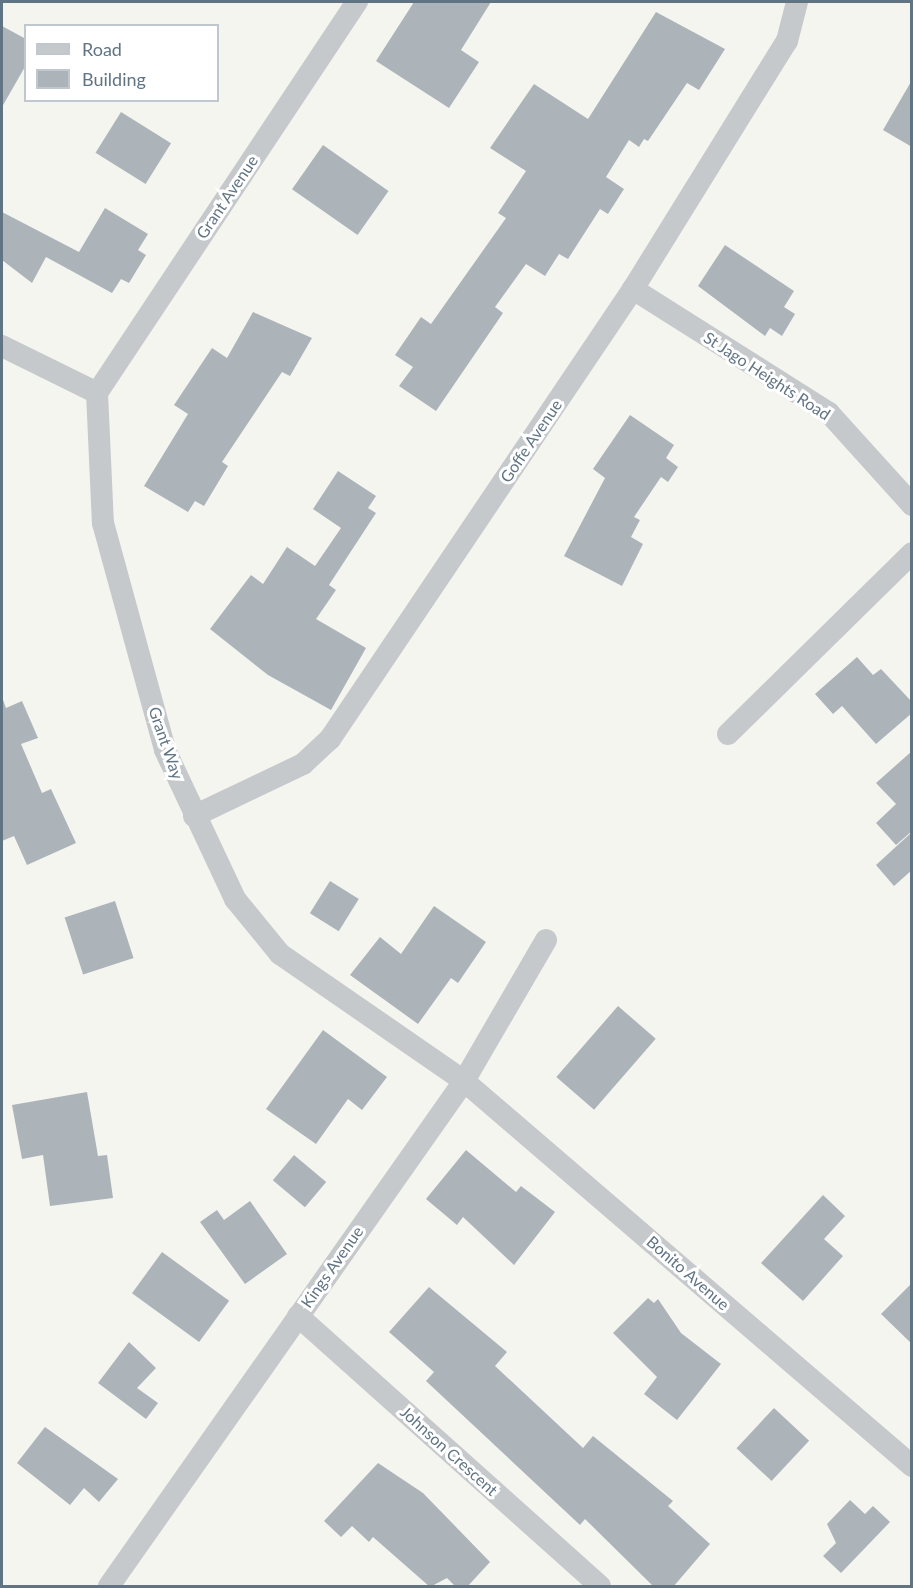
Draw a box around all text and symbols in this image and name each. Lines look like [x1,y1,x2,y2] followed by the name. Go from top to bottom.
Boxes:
[24,24,219,102] legend
[82,38,122,60] text: Road
[82,68,146,90] text: Building
[192,151,262,243] street label: Grant Avenue
[700,328,834,424] street label: St Jago Heights Road
[496,396,566,486] street label: Goffe Avenue
[145,704,187,782] street label: Grant Way
[297,1222,367,1312] street label: Kings Avenue
[642,1232,734,1314] street label: Bonito Avenue
[396,1402,502,1500] street label: Johnson Crescent

